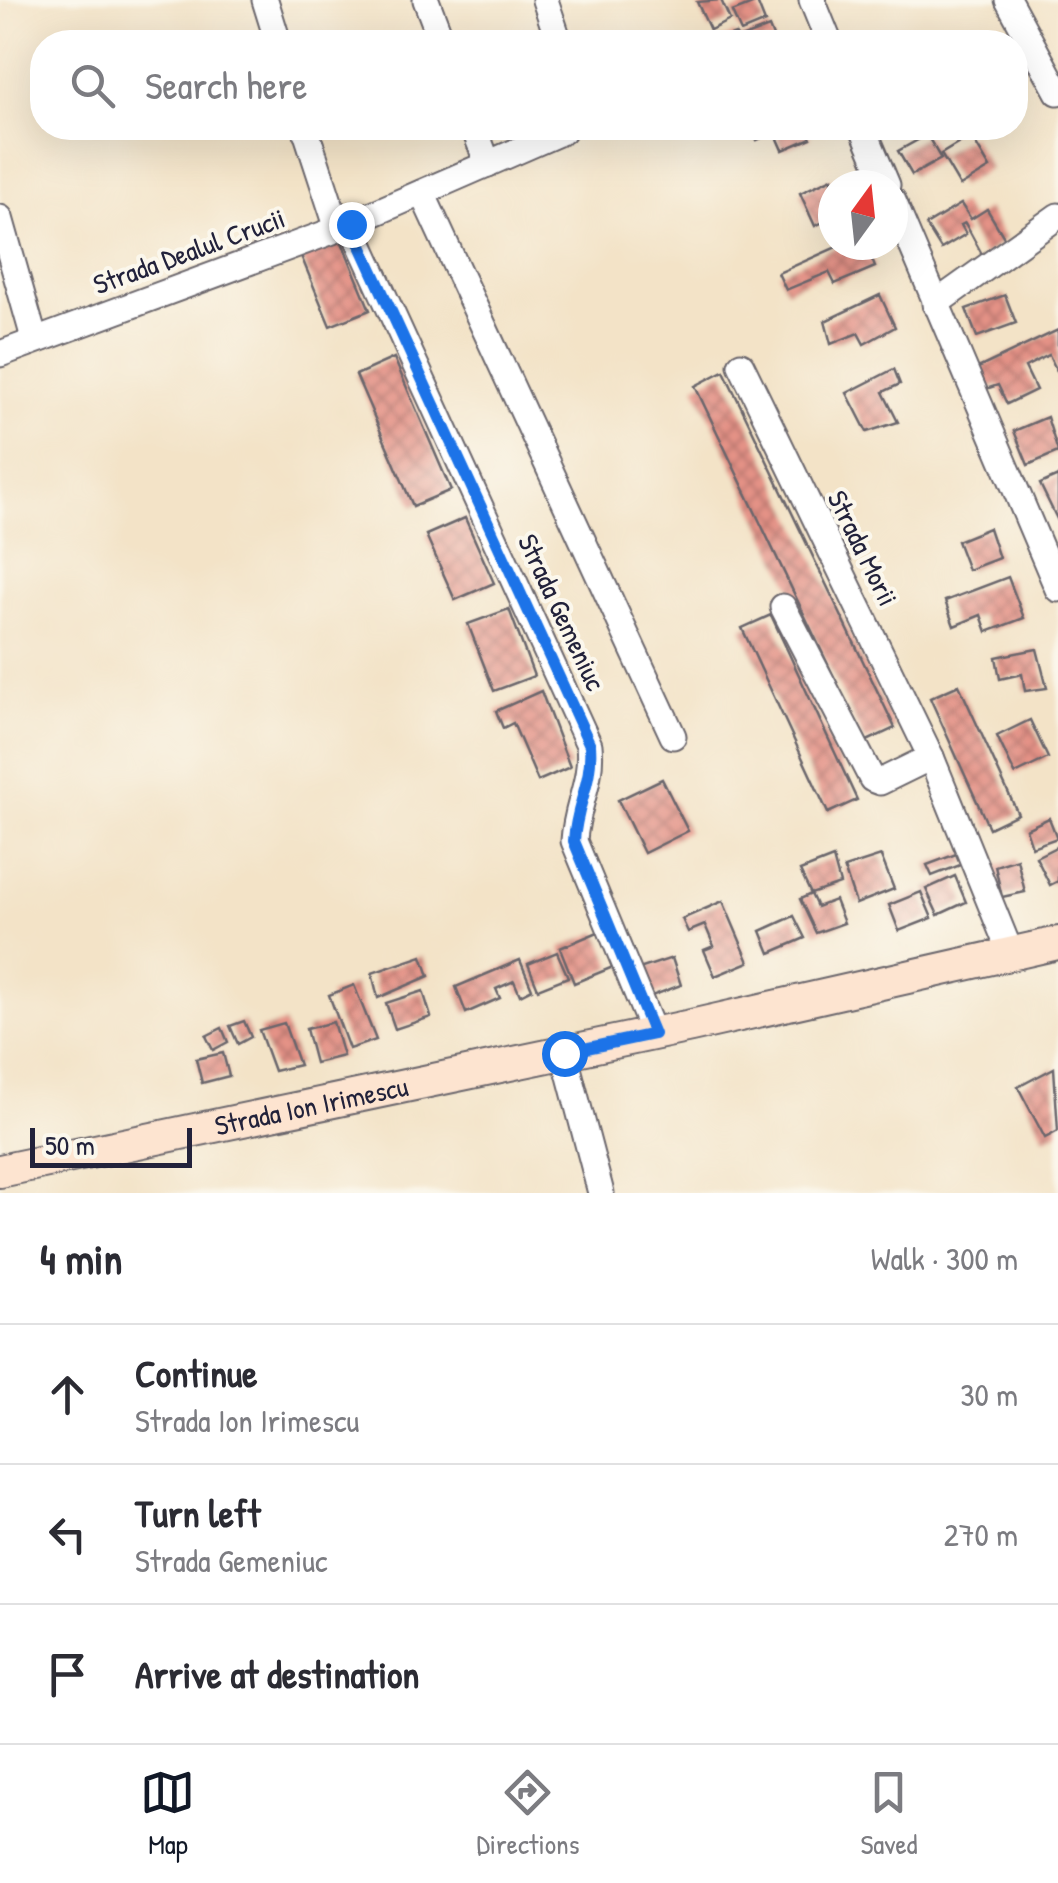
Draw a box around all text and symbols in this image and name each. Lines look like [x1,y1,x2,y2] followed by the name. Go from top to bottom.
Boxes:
[30,30,1028,140] search box
[65,58,120,113] icon: search
[145,59,307,111] text: Search here
[818,170,908,260] north arrow
[88,199,290,303] street label: Strada Dealul Crucii
[329,202,375,248] route end
[819,484,907,612] street label: Strada Morii
[509,528,615,696] street label: Strada Gemeniuc
[542,1031,588,1077] route start
[211,1067,411,1144] street label: Strada Ion Irimescu
[30,1123,192,1168] scale bar
[45,1126,95,1164] text: 50 m
[40,1230,122,1287] text: 4 min
[871,1237,1018,1280] text: Walk · 300 m
[135,1347,257,1399] text: Continue
[40,1367,95,1422] icon: ahead
[960,1373,1018,1416] text: 30 m
[135,1399,359,1442] text: Strada Ion Irimescu
[135,1487,260,1539] text: Turn left
[40,1507,95,1562] icon: left
[944,1513,1018,1556] text: 270 m
[135,1539,327,1582] text: Strada Gemeniuc
[40,1647,95,1702] icon: arrive
[135,1648,419,1700] text: Arrive at destination
[140,1765,195,1863] tab: Map
[476,1765,579,1863] tab: Directions
[860,1765,918,1863] tab: Saved

